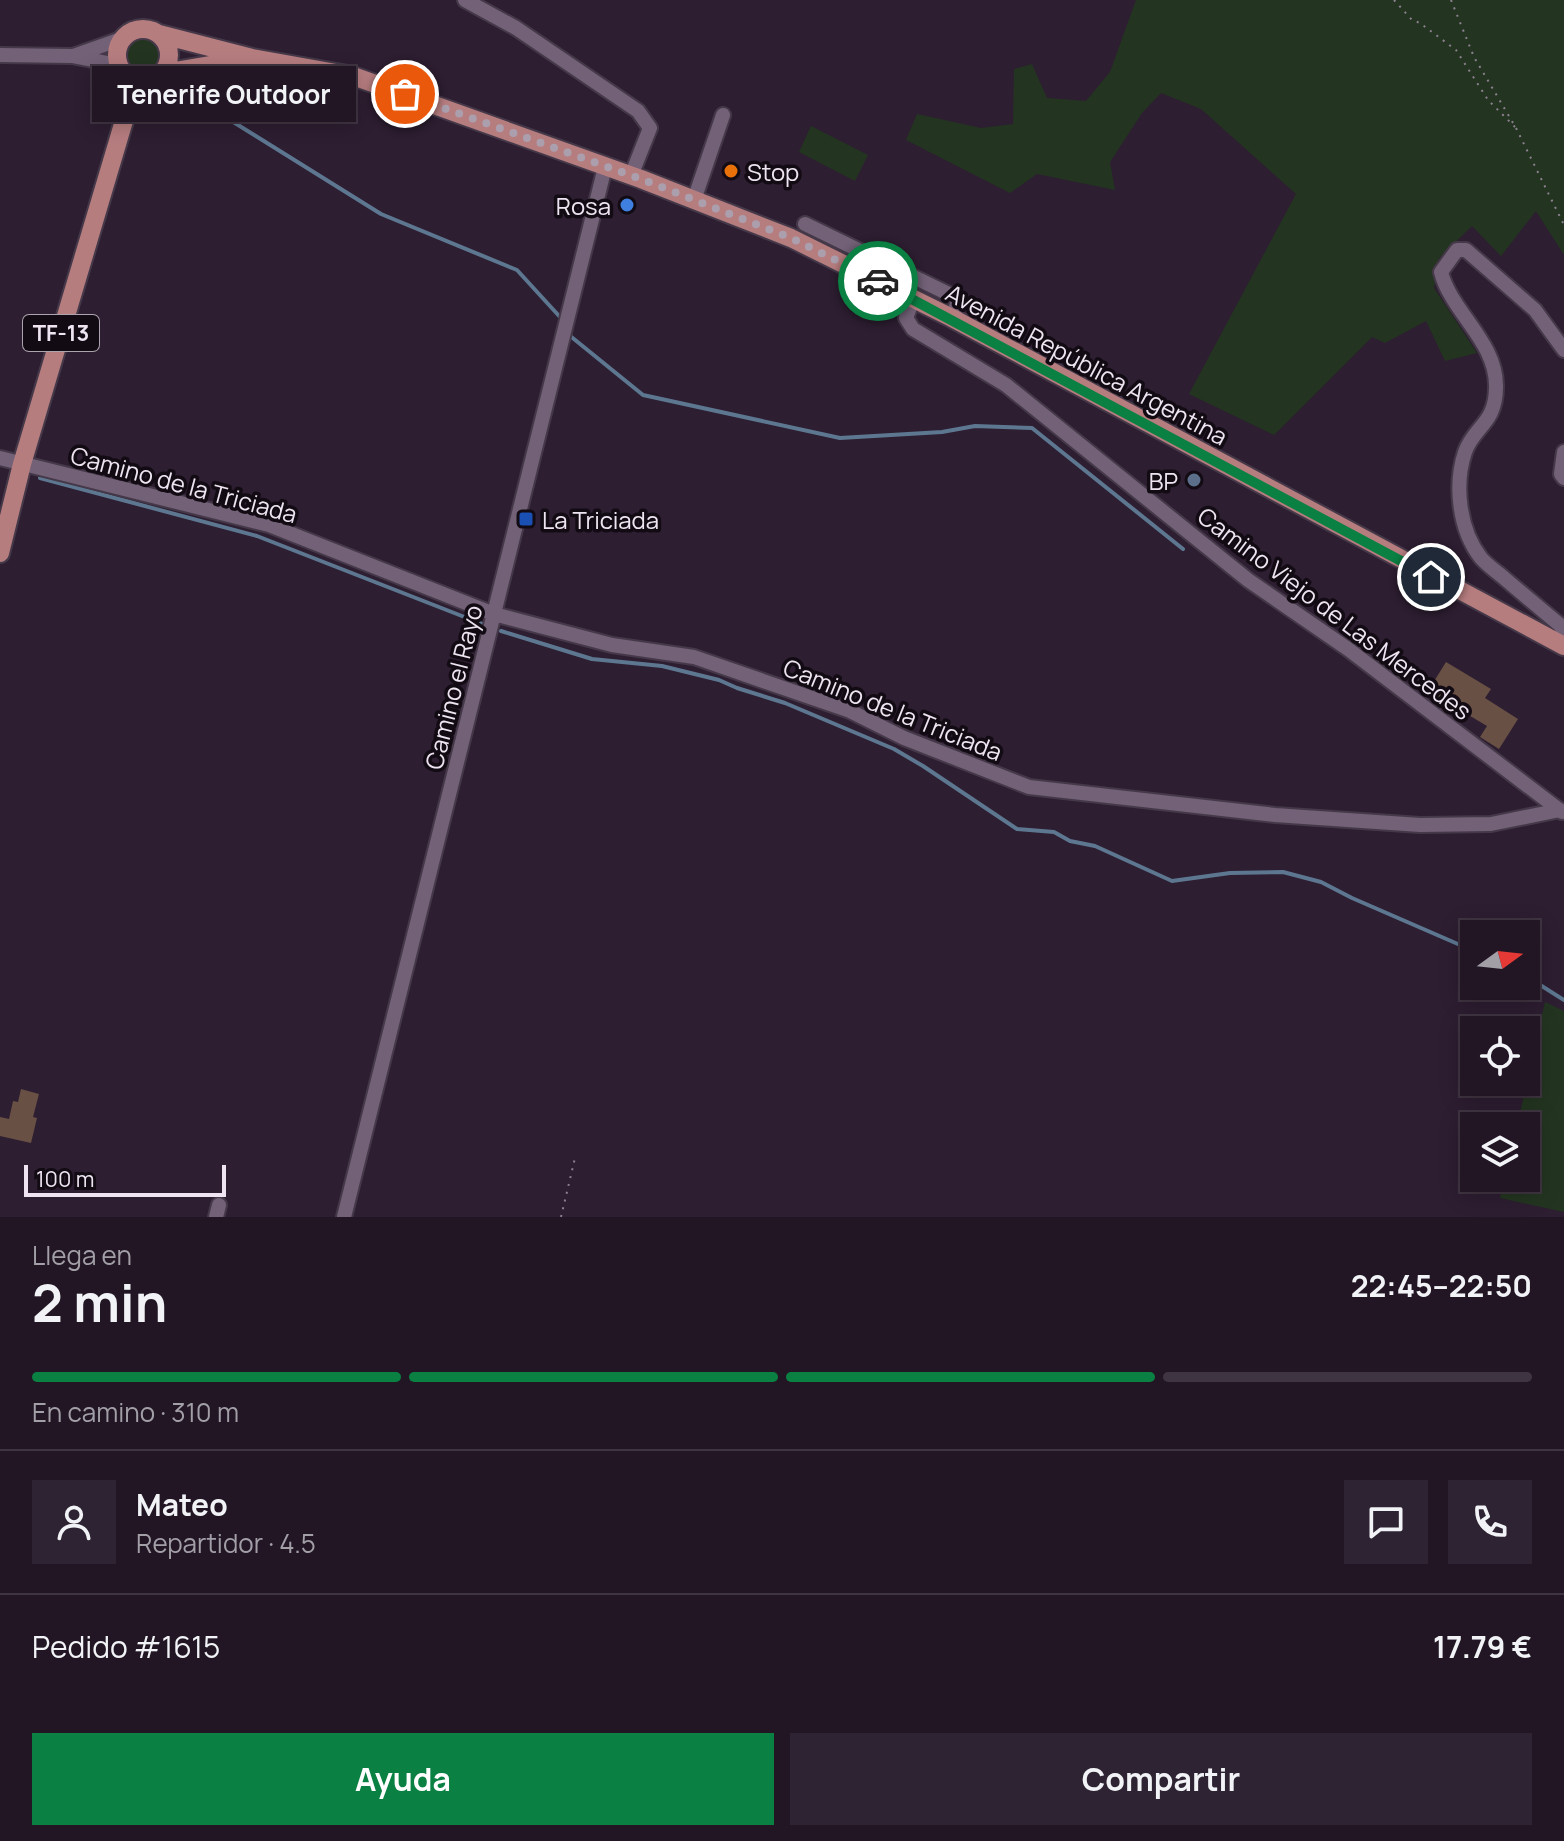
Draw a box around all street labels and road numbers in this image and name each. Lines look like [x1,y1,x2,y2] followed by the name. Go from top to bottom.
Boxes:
[941,276,1233,452] street label: Avenida República Argentina
[23,315,99,351] road number: TF-13
[67,438,301,530] street label: Camino de la Triciada
[1191,499,1479,727] street label: Camino Viejo de Las Mercedes
[417,601,489,773] street label: Camino el Rayo
[779,650,1007,768] street label: Camino de la Triciada

